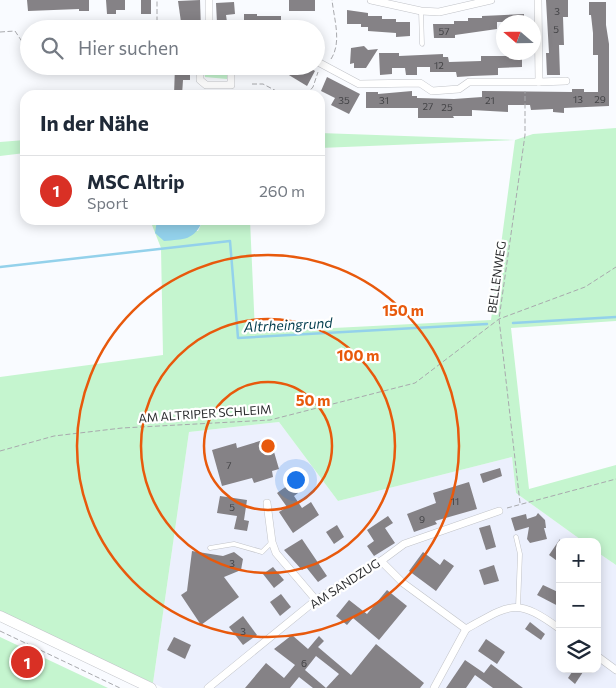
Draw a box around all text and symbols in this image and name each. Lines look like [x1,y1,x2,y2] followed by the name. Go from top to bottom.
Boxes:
[554,5,560,17] house number: 3
[496,15,541,60] north arrow
[20,20,325,75] search box
[553,23,559,35] house number: 5
[438,25,450,37] house number: 57
[38,34,66,62] icon: search
[78,36,179,59] text: Hier suchen
[434,59,444,71] house number: 12
[573,93,583,105] house number: 13
[594,93,606,105] house number: 29
[338,94,350,106] house number: 35
[379,94,389,106] house number: 31
[485,94,495,106] house number: 21
[423,100,433,112] house number: 27
[441,101,453,113] house number: 25
[40,110,149,135] text: In der Nähe
[87,170,185,193] text: MSC Altrip
[52,181,60,200] text: 1
[259,181,305,200] text: 260 m
[87,193,128,212] text: Sport
[484,240,508,314] street label: BELLENWEG
[382,301,424,319] text: 150 m
[242,314,334,335] water label: Altrheingrund
[337,346,379,364] text: 100 m
[296,391,330,409] text: 50 m
[138,401,272,425] street label: AM ALTRIPER SCHLEIM
[259,437,277,455] centre of rings
[226,459,232,471] house number: 7
[283,467,309,493] your location
[451,495,459,507] house number: 11
[229,501,235,513] house number: 5
[419,513,425,525] house number: 9
[556,538,601,673] map controls
[556,538,601,583] button: +
[307,555,382,611] street label: AM SANDZUG
[229,557,235,569] house number: 3
[556,583,601,628] button: −
[240,625,246,637] house number: 3
[556,628,601,673] button: layers
[11,643,43,681] pin: 1
[301,657,307,669] house number: 6

